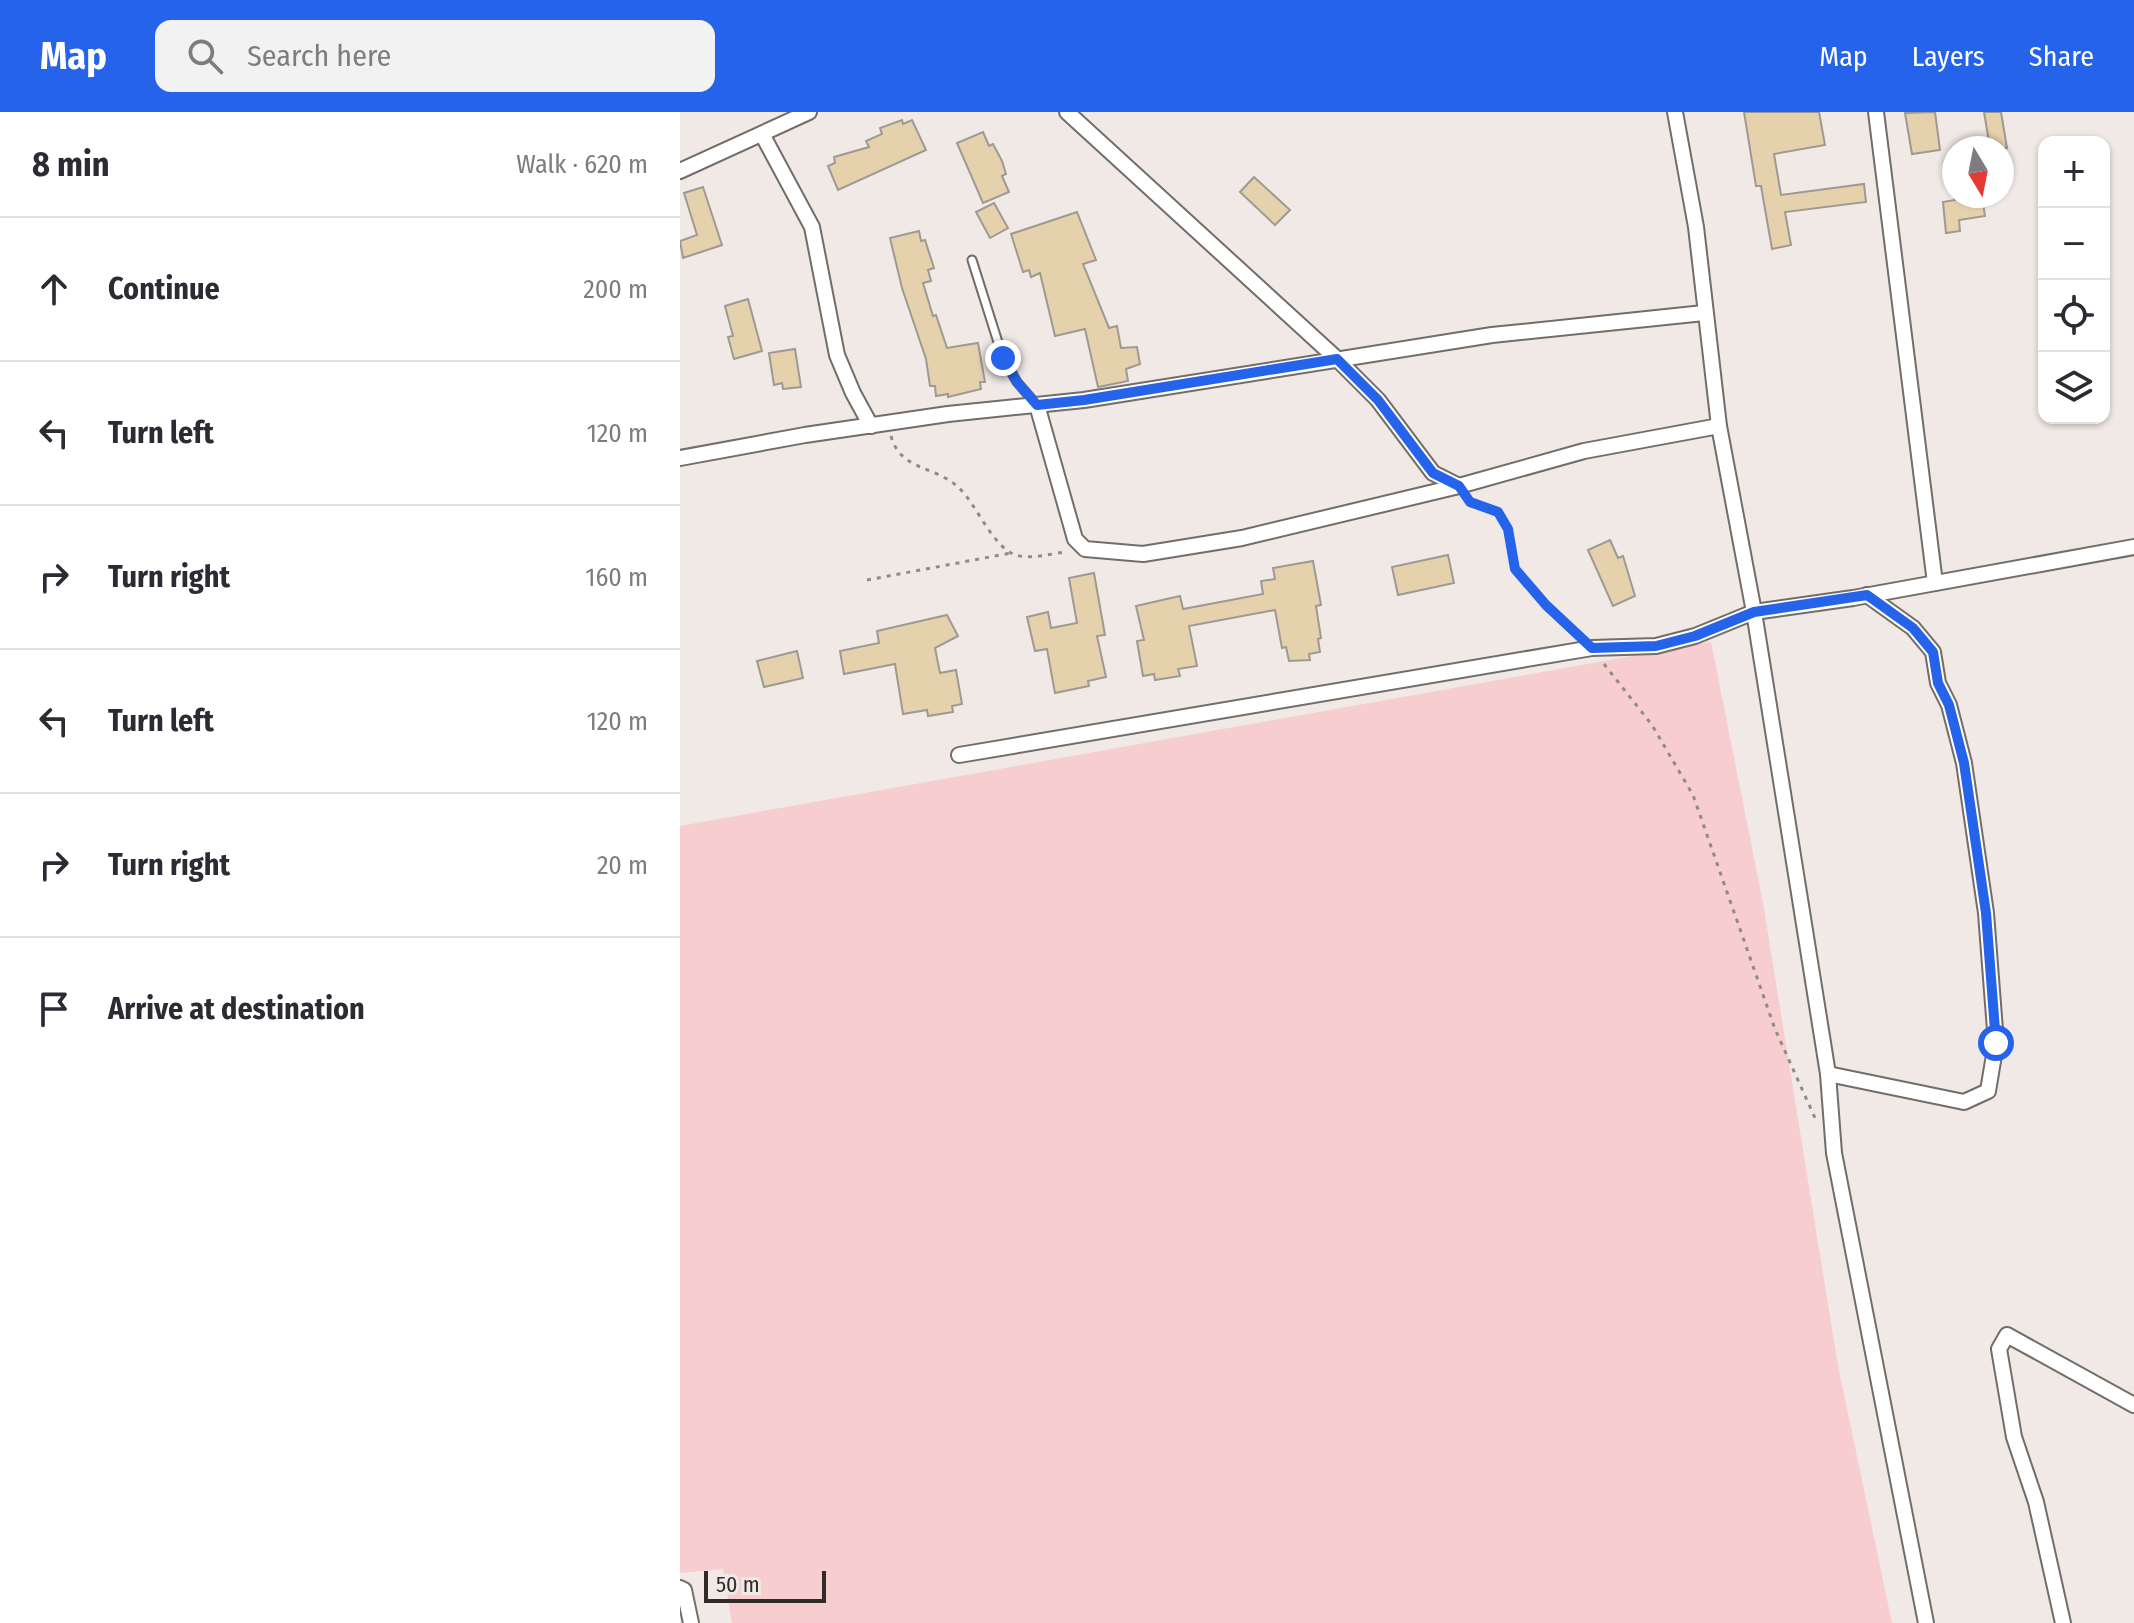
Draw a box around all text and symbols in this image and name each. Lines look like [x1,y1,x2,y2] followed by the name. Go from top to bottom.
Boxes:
[155,20,715,92] search box
[40,33,107,79] text: Map
[183,34,227,78] icon: search
[247,38,391,74] text: Search here
[1819,40,1868,73] text: Map
[1912,40,1985,73] text: Layers
[2029,40,2094,73] text: Share
[1942,136,2014,208] north arrow
[2038,136,2110,424] map controls
[2038,136,2110,208] button: +
[32,144,110,185] text: 8 min
[516,149,648,180] text: Walk · 620 m
[2038,208,2110,280] button: −
[32,267,76,311] icon: ahead
[108,271,220,307] text: Continue
[583,274,648,305] text: 200 m
[2038,280,2110,352] button: locate
[985,340,1021,376] route end
[2038,352,2110,424] button: layers
[32,411,76,455] icon: left
[108,415,214,451] text: Turn left
[587,418,648,449] text: 120 m
[32,555,76,599] icon: right
[108,559,230,595] text: Turn right
[585,562,648,593] text: 160 m
[32,699,76,743] icon: left
[108,703,214,739] text: Turn left
[587,706,648,737] text: 120 m
[32,843,76,887] icon: right
[108,847,230,883] text: Turn right
[597,850,648,881] text: 20 m
[32,987,76,1031] icon: arrive
[108,991,365,1027] text: Arrive at destination
[1978,1025,2014,1061] route start
[704,1567,826,1603] scale bar
[716,1571,760,1598] text: 50 m

